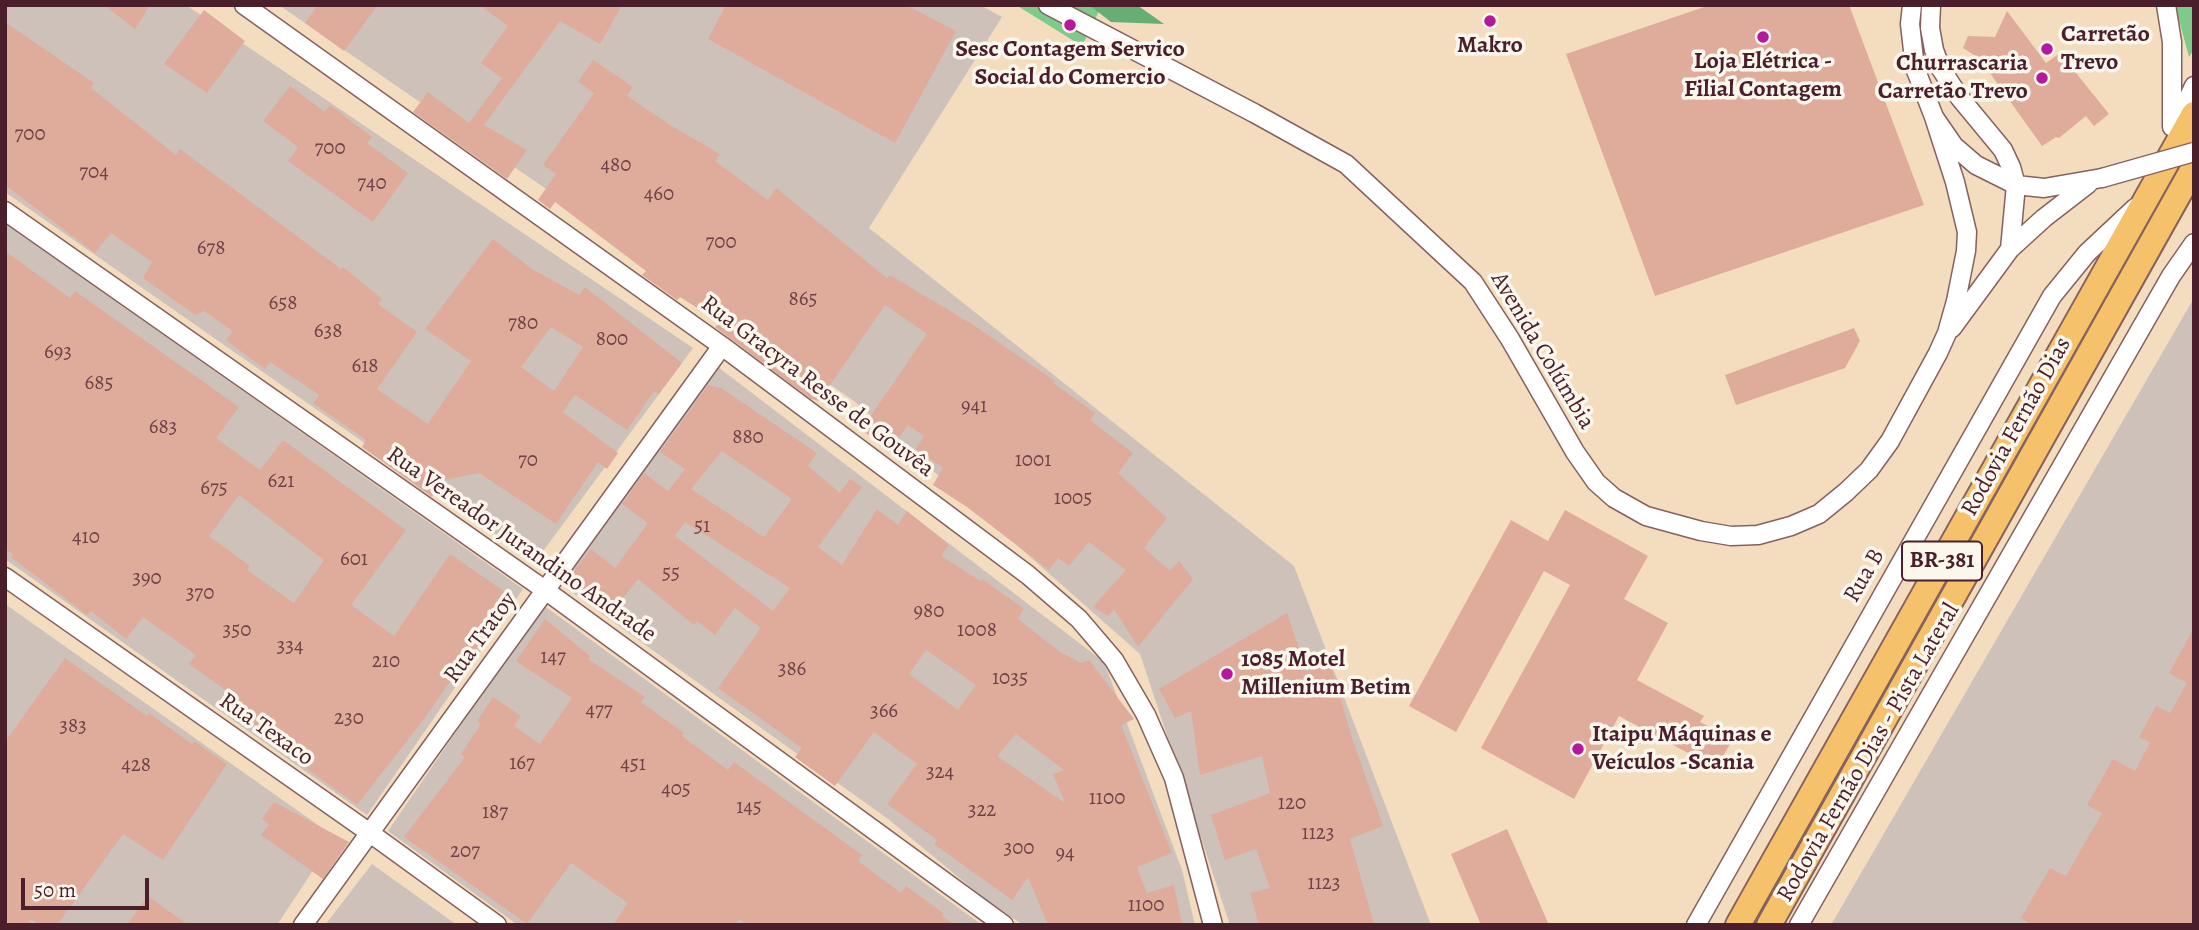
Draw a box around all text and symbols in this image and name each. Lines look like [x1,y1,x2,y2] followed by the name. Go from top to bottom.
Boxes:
[1482,13,1498,29] marker: Makro
[1062,17,1078,33] marker: Sesc Contagem Servico Social do Comercio
[2061,21,2150,77] place label: Carretão Trevo
[1755,29,1771,45] marker: Loja Elétrica - Filial Contagem
[1457,32,1523,60] place label: Makro
[955,36,1185,92] place label: Sesc Contagem Servico Social do Comercio
[2039,41,2055,57] marker: Carretão Trevo
[1684,48,1842,104] place label: Loja Elétrica - Filial Contagem
[1878,50,2028,106] place label: Churrascaria Carretão Trevo
[2034,70,2050,86] marker: Churrascaria Carretão Trevo
[14,122,46,148] house number: 700
[314,136,346,162] house number: 700
[601,153,631,179] house number: 480
[79,160,109,186] house number: 704
[357,171,387,197] house number: 740
[644,182,674,208] house number: 460
[705,230,737,256] house number: 700
[197,236,225,262] house number: 678
[1484,267,1600,435] street label: Avenida Colúmbia
[789,287,817,313] house number: 865
[695,290,939,484] street label: Rua Gracyra Resse de Gouvêa
[269,291,297,317] house number: 658
[508,311,538,337] house number: 780
[314,319,342,345] house number: 638
[596,327,628,353] house number: 800
[1956,332,2078,522] street label: Rodovia Fernão Dias
[44,340,72,366] house number: 693
[351,354,379,380] house number: 618
[85,371,113,397] house number: 685
[961,394,987,420] house number: 941
[149,415,177,441] house number: 683
[732,425,764,451] house number: 880
[381,441,661,649] street label: Rua Vereador Jurandino Andrade
[518,448,538,474] house number: 70
[1015,448,1051,474] house number: 1001
[268,469,294,495] house number: 621
[200,476,228,502] house number: 675
[1054,486,1092,512] house number: 1005
[694,514,710,540] house number: 51
[72,525,100,551] house number: 410
[1902,541,1982,580] road number: BR-381
[1838,544,1892,608] street label: Rua B
[340,547,368,573] house number: 601
[662,561,680,587] house number: 55
[132,566,162,592] house number: 390
[186,581,214,607] house number: 370
[438,587,524,689] street label: Rua Tratoy
[1771,598,1967,908] street label: Rodovia Fernão Dias - Pista Lateral
[914,599,944,625] house number: 980
[223,618,251,644] house number: 350
[957,618,997,644] house number: 1008
[277,634,303,660] house number: 334
[540,645,566,671] house number: 147
[1241,646,1411,702] place label: 1085 Motel Millenium Betim
[372,649,400,675] house number: 210
[778,657,806,683] house number: 386
[992,666,1028,692] house number: 1035
[1219,666,1235,682] marker: 1085 Motel Millenium Betim
[213,687,319,773] street label: Rua Texaco
[585,698,613,724] house number: 477
[870,699,898,725] house number: 366
[334,706,364,732] house number: 230
[59,714,87,740] house number: 383
[1592,721,1772,777] place label: Itaipu Máquinas e Veículos -Scania
[1570,741,1586,757] marker: Itaipu Máquinas e Veículos -Scania
[509,751,535,777] house number: 167
[620,752,646,778] house number: 451
[121,753,151,779] house number: 428
[926,760,954,786] house number: 324
[661,777,691,803] house number: 405
[1089,786,1125,812] house number: 1100
[1278,791,1306,817] house number: 120
[736,795,762,821] house number: 145
[968,798,996,824] house number: 322
[482,800,508,826] house number: 187
[1301,821,1335,847] house number: 1123
[1003,836,1035,862] house number: 300
[450,839,480,865] house number: 207
[1055,841,1075,867] house number: 94
[24,864,152,908] scale bar
[1307,871,1341,897] house number: 1123
[34,876,76,904] text: 50 m
[1128,893,1164,919] house number: 1100

